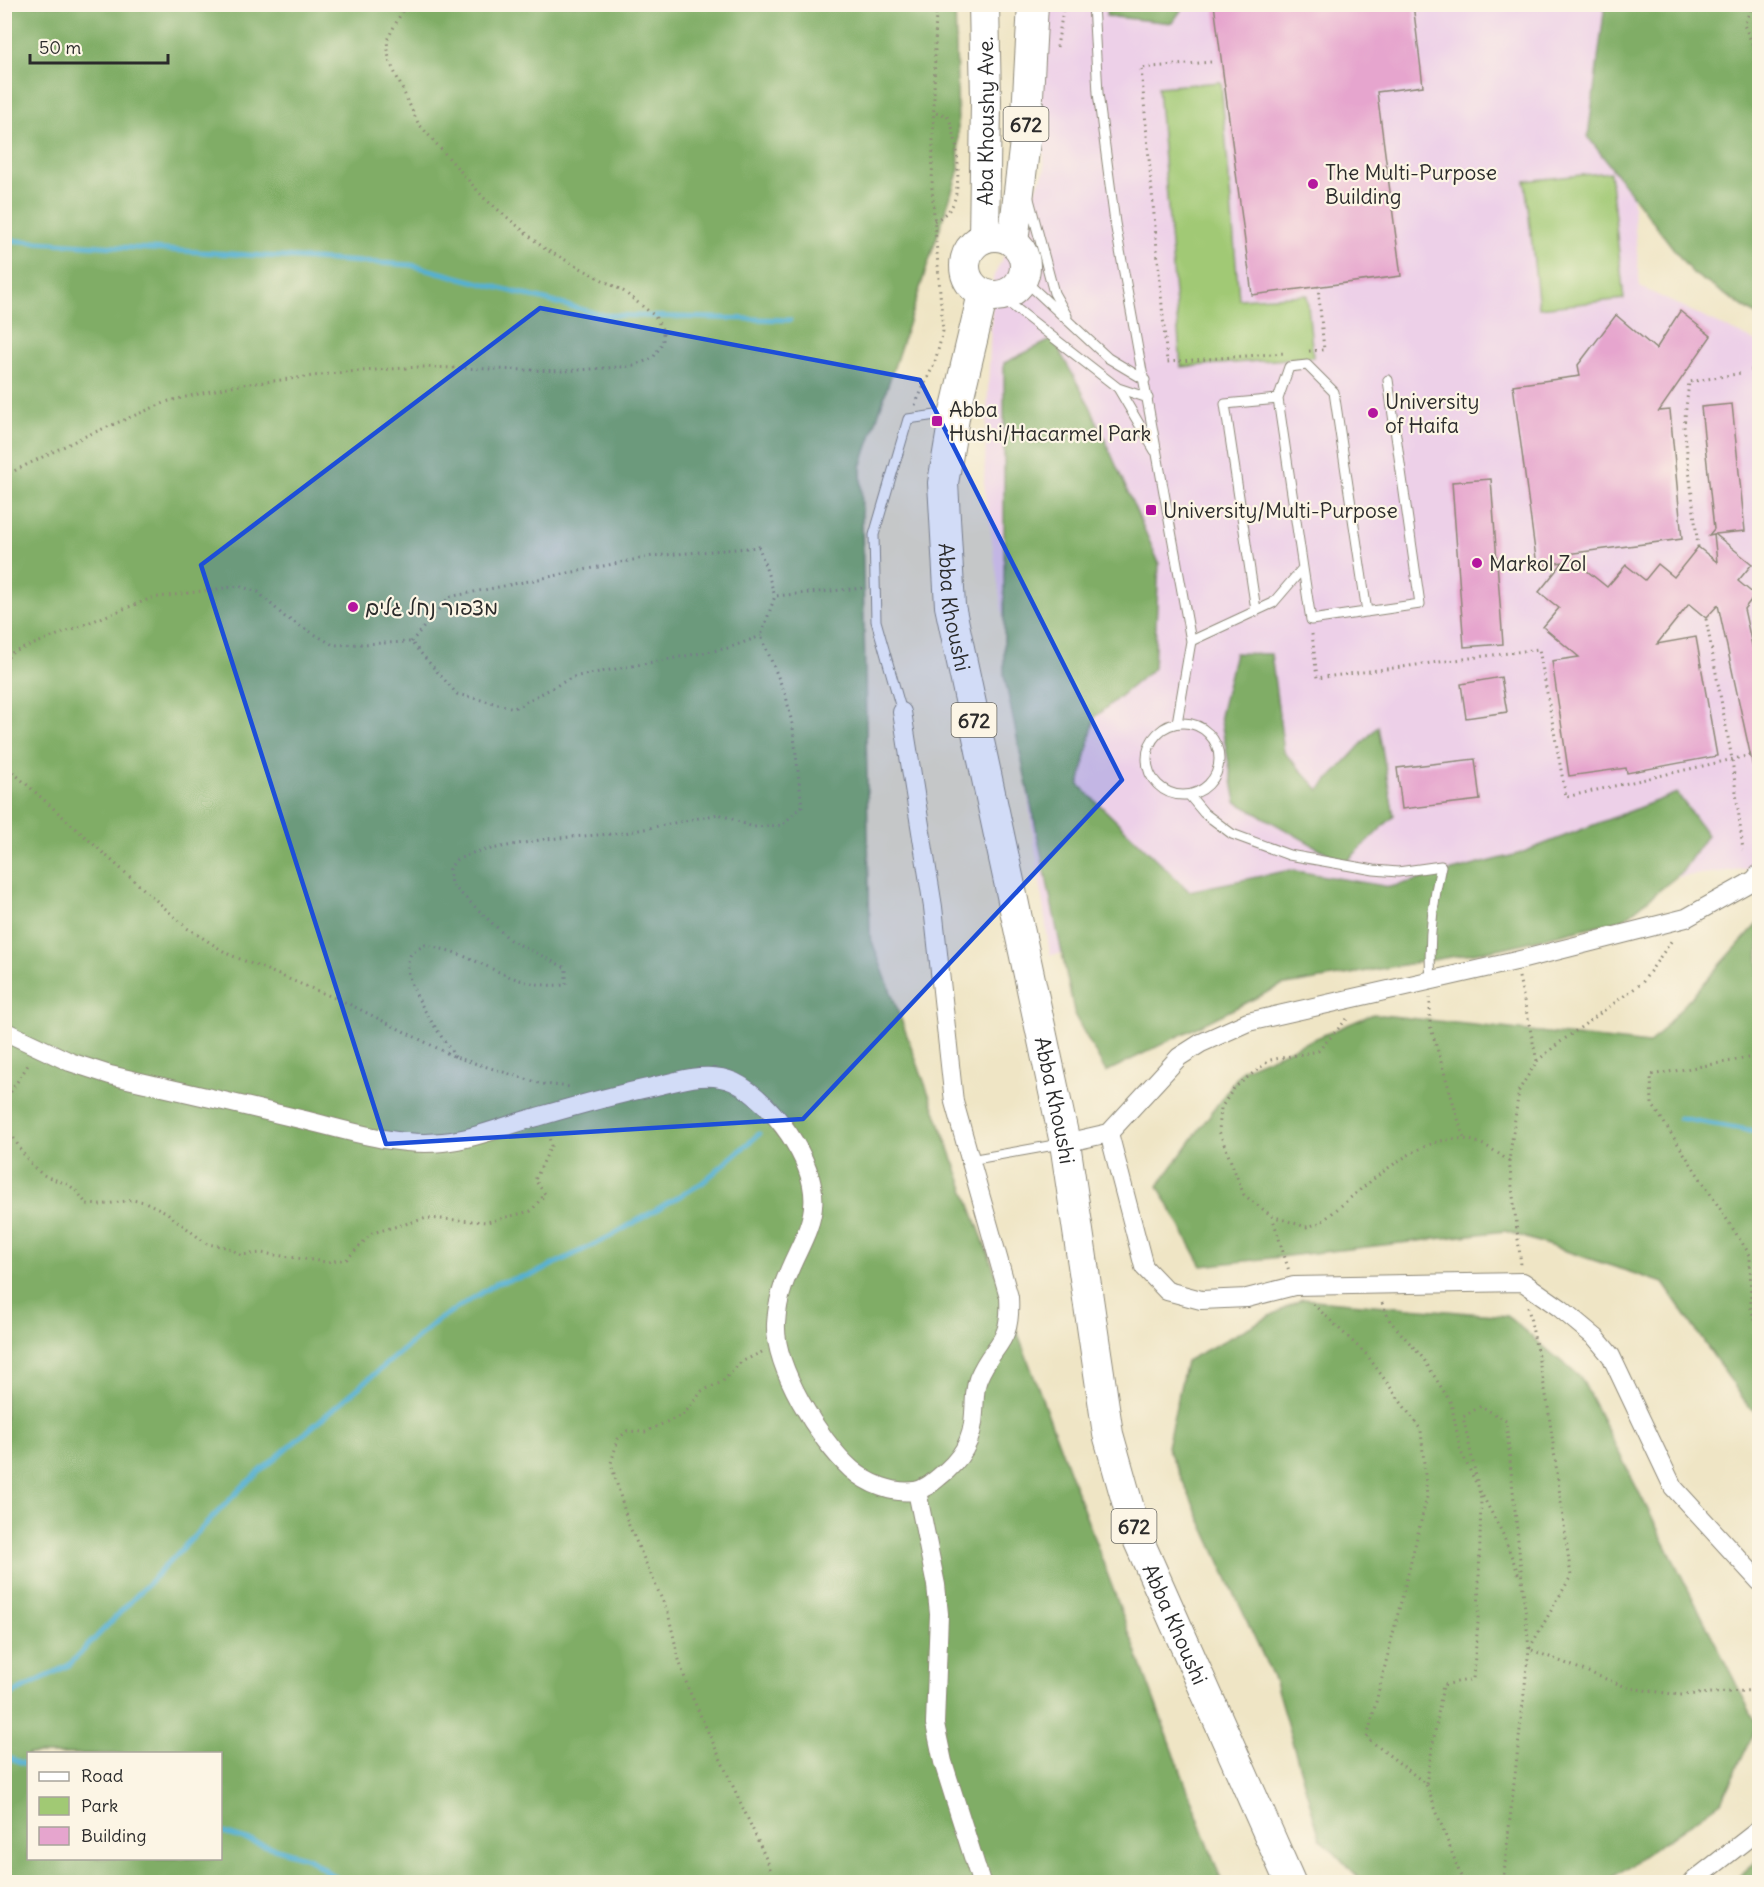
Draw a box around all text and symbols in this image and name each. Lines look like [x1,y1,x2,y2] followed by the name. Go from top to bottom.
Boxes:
[30,27,168,65] scale bar
[39,36,81,59] text: 50 m
[971,36,1000,206] street label: Aba Khoushy Ave.
[1004,107,1048,141] road number: 672
[1325,159,1497,210] place label: The Multi-Purpose Building
[1306,177,1320,191] marker: The Multi-Purpose Building
[1385,388,1479,439] place label: University of Haifa
[949,396,1151,447] place label: Abba Hushi/Hacarmel Park
[1366,406,1380,420] marker: University of Haifa
[930,414,944,428] marker: Abba Hushi/Hacarmel Park
[1163,497,1398,524] place label: University/Multi-Purpose
[1144,503,1158,517] marker: University/Multi-Purpose
[933,542,977,674] street label: Abba Khoushi
[1489,550,1586,577] place label: Markol Zol
[1470,556,1484,570] marker: Markol Zol
[365,594,498,621] place label: מצפור נחל גלים
[346,600,360,614] marker: מצפור נחל גלים
[952,703,996,737] road number: 672
[1029,1034,1081,1166] street label: Abba Khoushi
[1112,1509,1156,1543] road number: 672
[1137,1559,1214,1689] street label: Abba Khoushi
[27,1752,222,1860] legend
[81,1764,124,1787] text: Road
[81,1794,118,1817] text: Park
[81,1824,146,1847] text: Building

